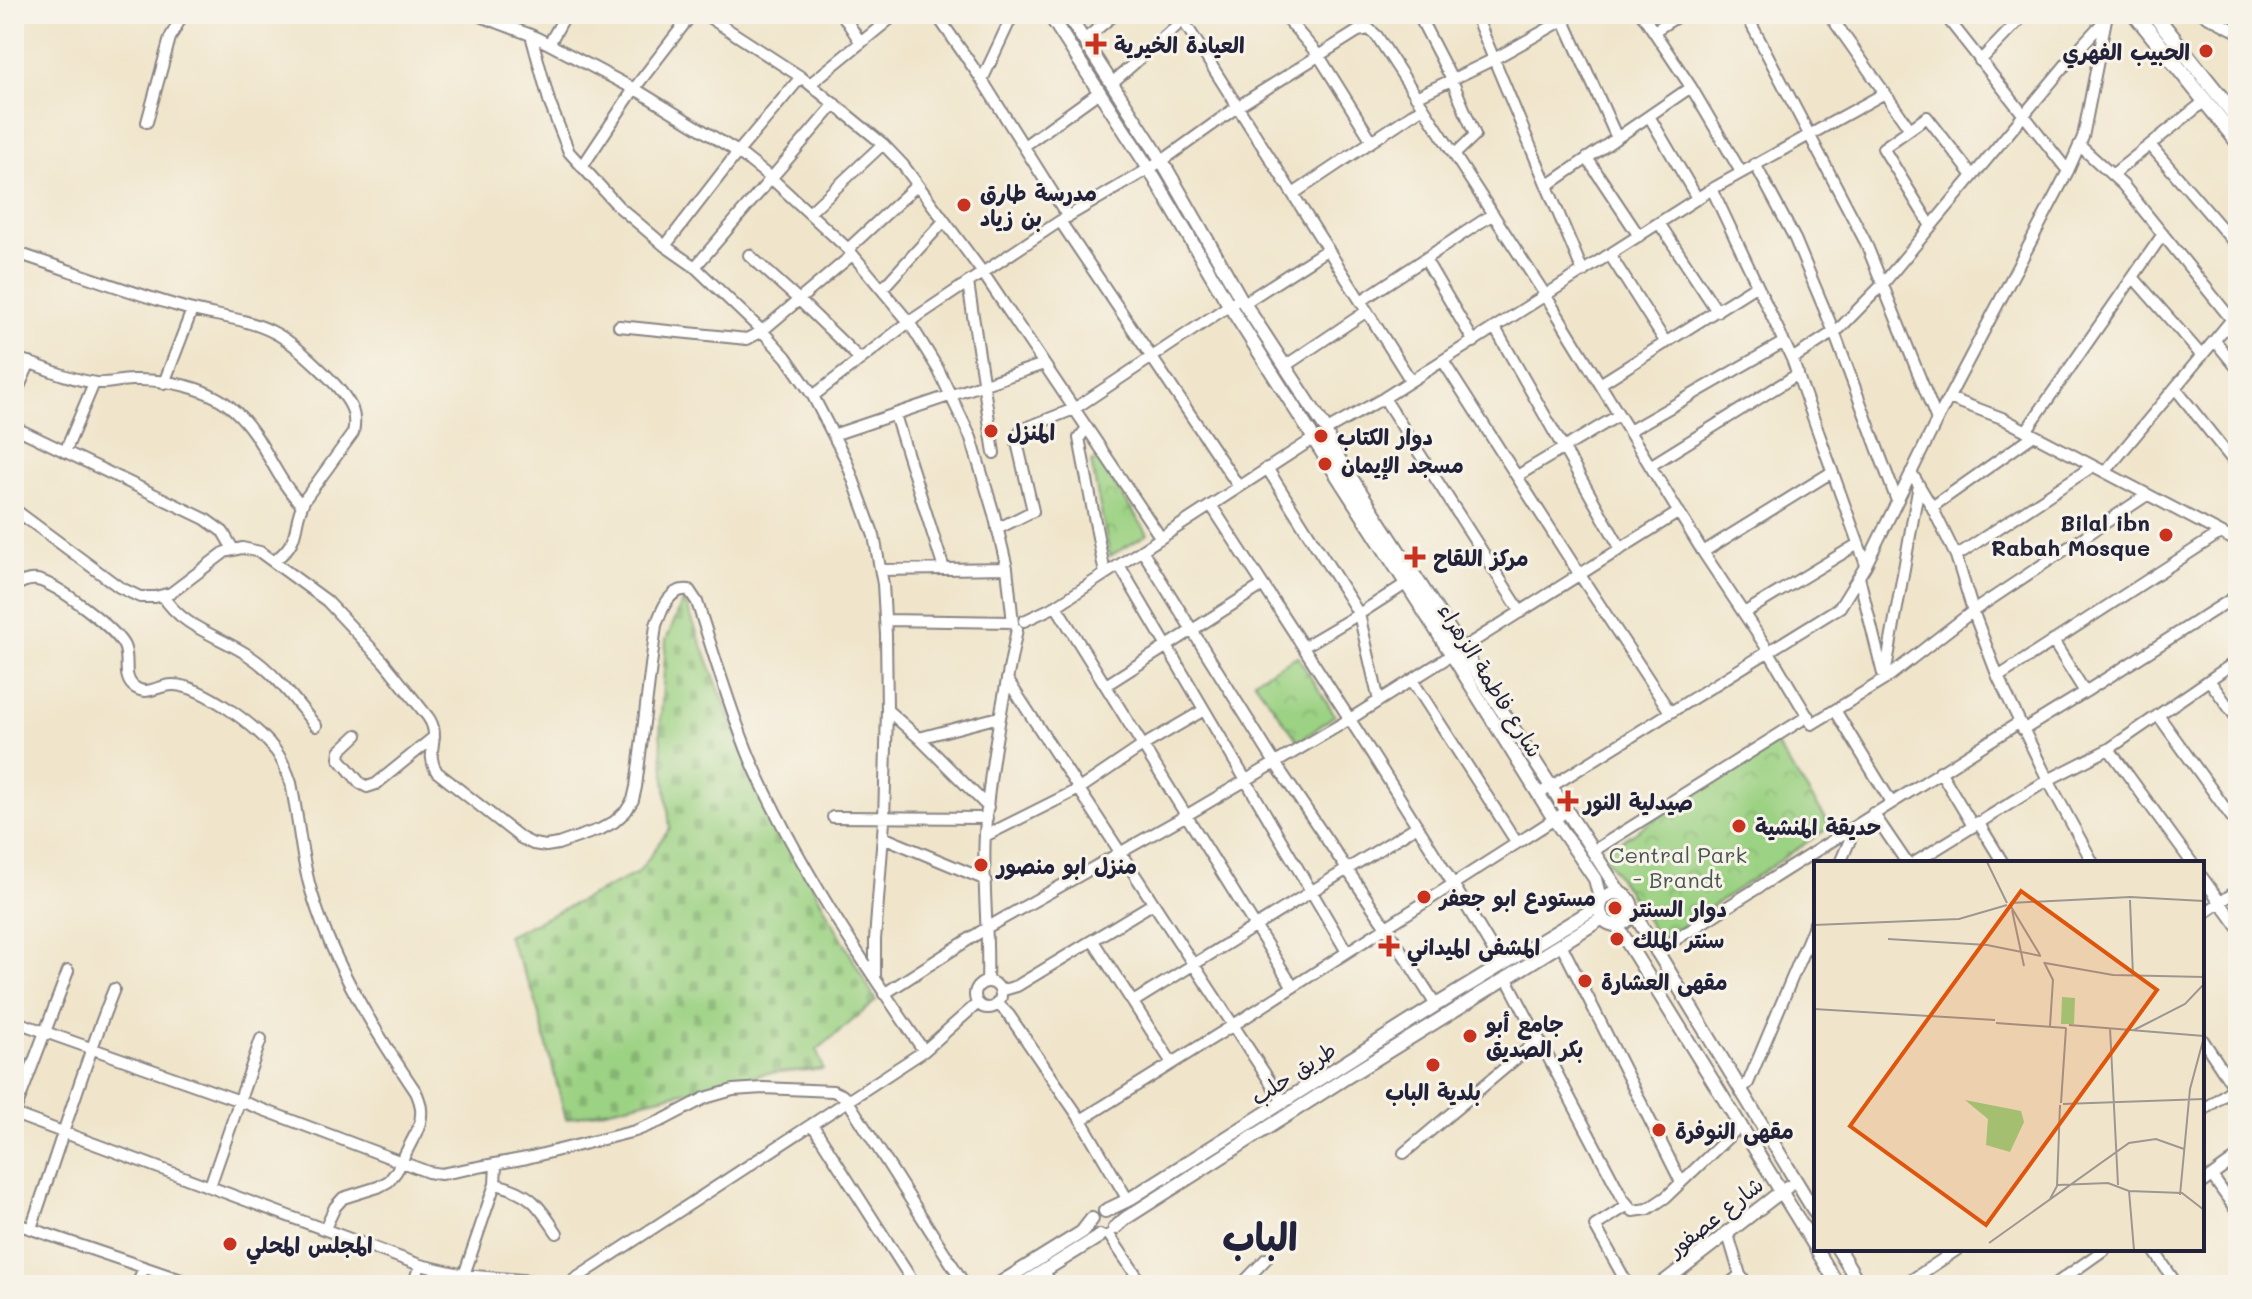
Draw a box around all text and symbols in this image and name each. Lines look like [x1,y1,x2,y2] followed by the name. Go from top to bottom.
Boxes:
[1114,30,1245,59] place label: العيادة الخيرية
[1085,33,1107,55] marker: العيادة الخيرية
[2063,37,2190,69] place label: الحبيب الفهري
[2197,42,2215,60] marker: الحبيب الفهري
[980,178,1097,232] place label: مدرسة طارق بن زياد
[955,196,973,214] marker: مدرسة طارق بن زياد
[1007,417,1055,446] place label: المنزل
[982,422,1000,440] marker: المنزل
[1337,422,1433,451] place label: دوار الكتاب
[1312,427,1330,445] marker: دوار الكتاب
[1341,450,1464,480] place label: مسجد الإيمان
[1316,455,1334,473] marker: مسجد الإيمان
[1991,508,2150,562] place label: Bilal ibn Rabah Mosque
[2157,526,2175,544] marker: Bilal ibn Rabah Mosque
[1433,543,1529,573] place label: مركز اللقاح
[1404,546,1426,568] marker: مركز اللقاح
[1430,598,1550,763] street label: شارع فاطمة الزهراء
[1582,787,1693,817] place label: صيدلية النور
[1559,792,1577,810] marker: صيدلية النور
[1755,812,1881,841] place label: حديقة المنشية
[1730,817,1748,835] marker: حديقة المنشية
[1609,840,1747,894] park label: Central Park - Brandt
[995,851,1137,880] place label: منزل ابو منصور
[972,856,990,874] marker: منزل ابو منصور
[1814,861,2204,1251] inset map
[1438,883,1596,914] place label: مستودع ابو جعفر
[1415,888,1433,906] marker: مستودع ابو جعفر
[1629,894,1727,923] place label: دوار السنتر
[1606,899,1624,917] marker: دوار السنتر
[1633,925,1724,954] place label: سنتر الملك
[1608,930,1626,948] marker: سنتر الملك
[1407,932,1540,967] place label: المشفى الميداني
[1378,935,1400,957] marker: المشفى الميداني
[1601,967,1728,997] place label: مقهى العشارة
[1576,972,1594,990] marker: مقهى العشارة
[1484,1009,1583,1063] place label: جامع أبو بكر الصديق
[1461,1027,1479,1045] marker: جامع أبو بكر الصديق
[1245,1035,1341,1111] street label: طريق حلب
[1424,1056,1442,1074] marker: بلدية الباب
[1385,1077,1481,1106] place label: بلدية الباب
[1675,1116,1794,1146] place label: مقهى النوفرة
[1650,1121,1668,1139] marker: مقهى النوفرة
[1660,1170,1770,1265] street label: شارع عصفور
[1222,1211,1298,1262] district label: الباب
[246,1230,373,1265] place label: المجلس المحلي
[221,1235,239,1253] marker: المجلس المحلي

